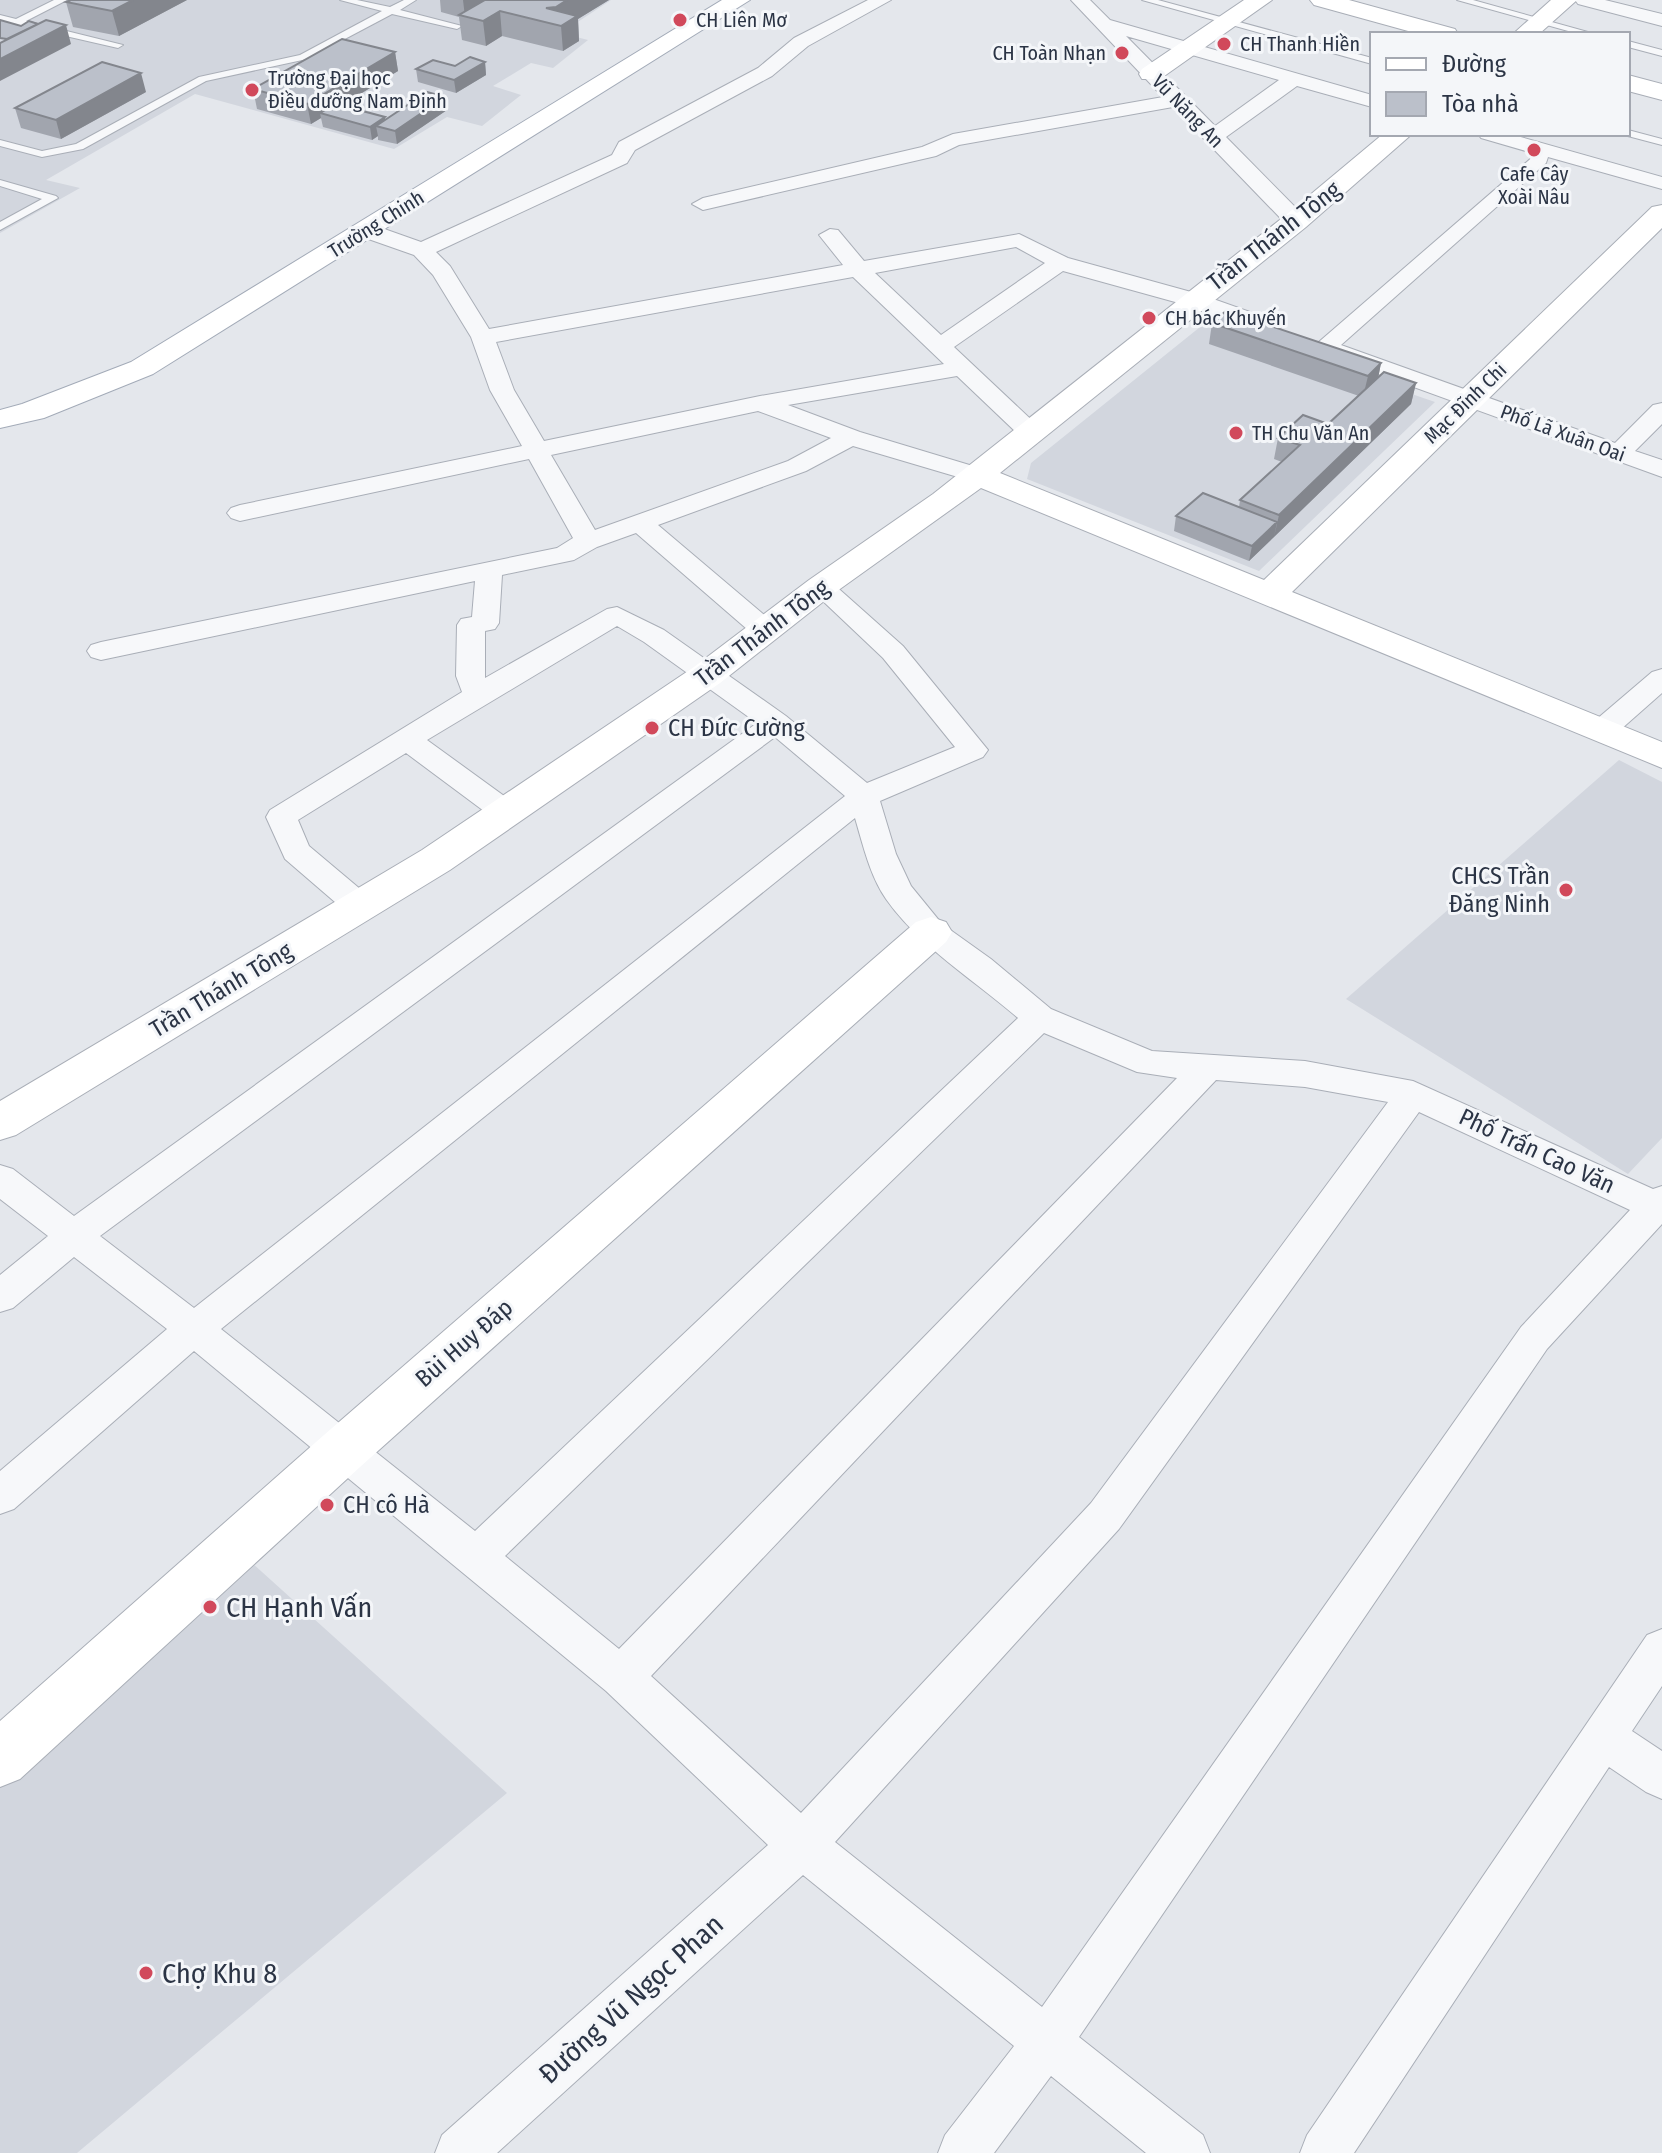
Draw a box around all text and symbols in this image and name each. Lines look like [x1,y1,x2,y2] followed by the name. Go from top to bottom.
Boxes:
[696,8,787,32] place label: CH Liên Mơ
[671,11,689,29] marker: CH Liên Mơ
[1240,32,1360,56] place label: CH Thanh Hiền
[1370,32,1630,136] legend
[1215,35,1233,53] marker: CH Thanh Hiền
[992,41,1106,65] place label: CH Toàn Nhạn
[1113,44,1131,62] marker: CH Toàn Nhạn
[1442,50,1507,78] text: Đường
[268,66,447,113] place label: Trường Đại học Điều dưỡng Nam Định
[1147,69,1229,153] street label: Vũ Năng An
[243,81,261,99] marker: Trường Đại học Điều dưỡng Nam Định
[1442,90,1519,118] text: Tòa nhà
[1525,141,1543,159] marker: Cafe Cây Xoài Nâu
[1498,162,1570,209] place label: Cafe Cây Xoài Nâu
[1202,175,1347,297] street label: Trần Thánh Tông
[324,185,428,263] street label: Trường Chinh
[1165,306,1286,330] place label: CH bác Khuyến
[1140,309,1158,327] marker: CH bác Khuyến
[1419,358,1511,448] street label: Mạc Đĩnh Chi
[1497,399,1629,467] street label: Phố Lã Xuân Oai
[1252,421,1369,445] place label: TH Chu Văn An
[1227,424,1245,442] marker: TH Chu Văn An
[689,573,835,693] street label: Trần Thánh Tông
[668,714,805,742] place label: CH Đức Cường
[643,719,661,737] marker: CH Đức Cường
[1449,862,1550,918] place label: CHCS Trần Đăng Ninh
[1557,881,1575,899] marker: CHCS Trần Đăng Ninh
[145,936,298,1043] street label: Trần Thánh Tông
[1455,1103,1619,1199] street label: Phố Trấn Cao Văn
[410,1293,518,1393] street label: Bùi Huy Đáp
[343,1491,430,1519] place label: CH cô Hà
[318,1496,336,1514] marker: CH cô Hà
[226,1591,372,1624] place label: CH Hạnh Vấn
[201,1598,219,1616] marker: CH Hạnh Vấn
[532,1908,730,2090] street label: Đường Vũ Ngọc Phan
[162,1957,277,1990] place label: Chợ Khu 8
[137,1964,155,1982] marker: Chợ Khu 8

